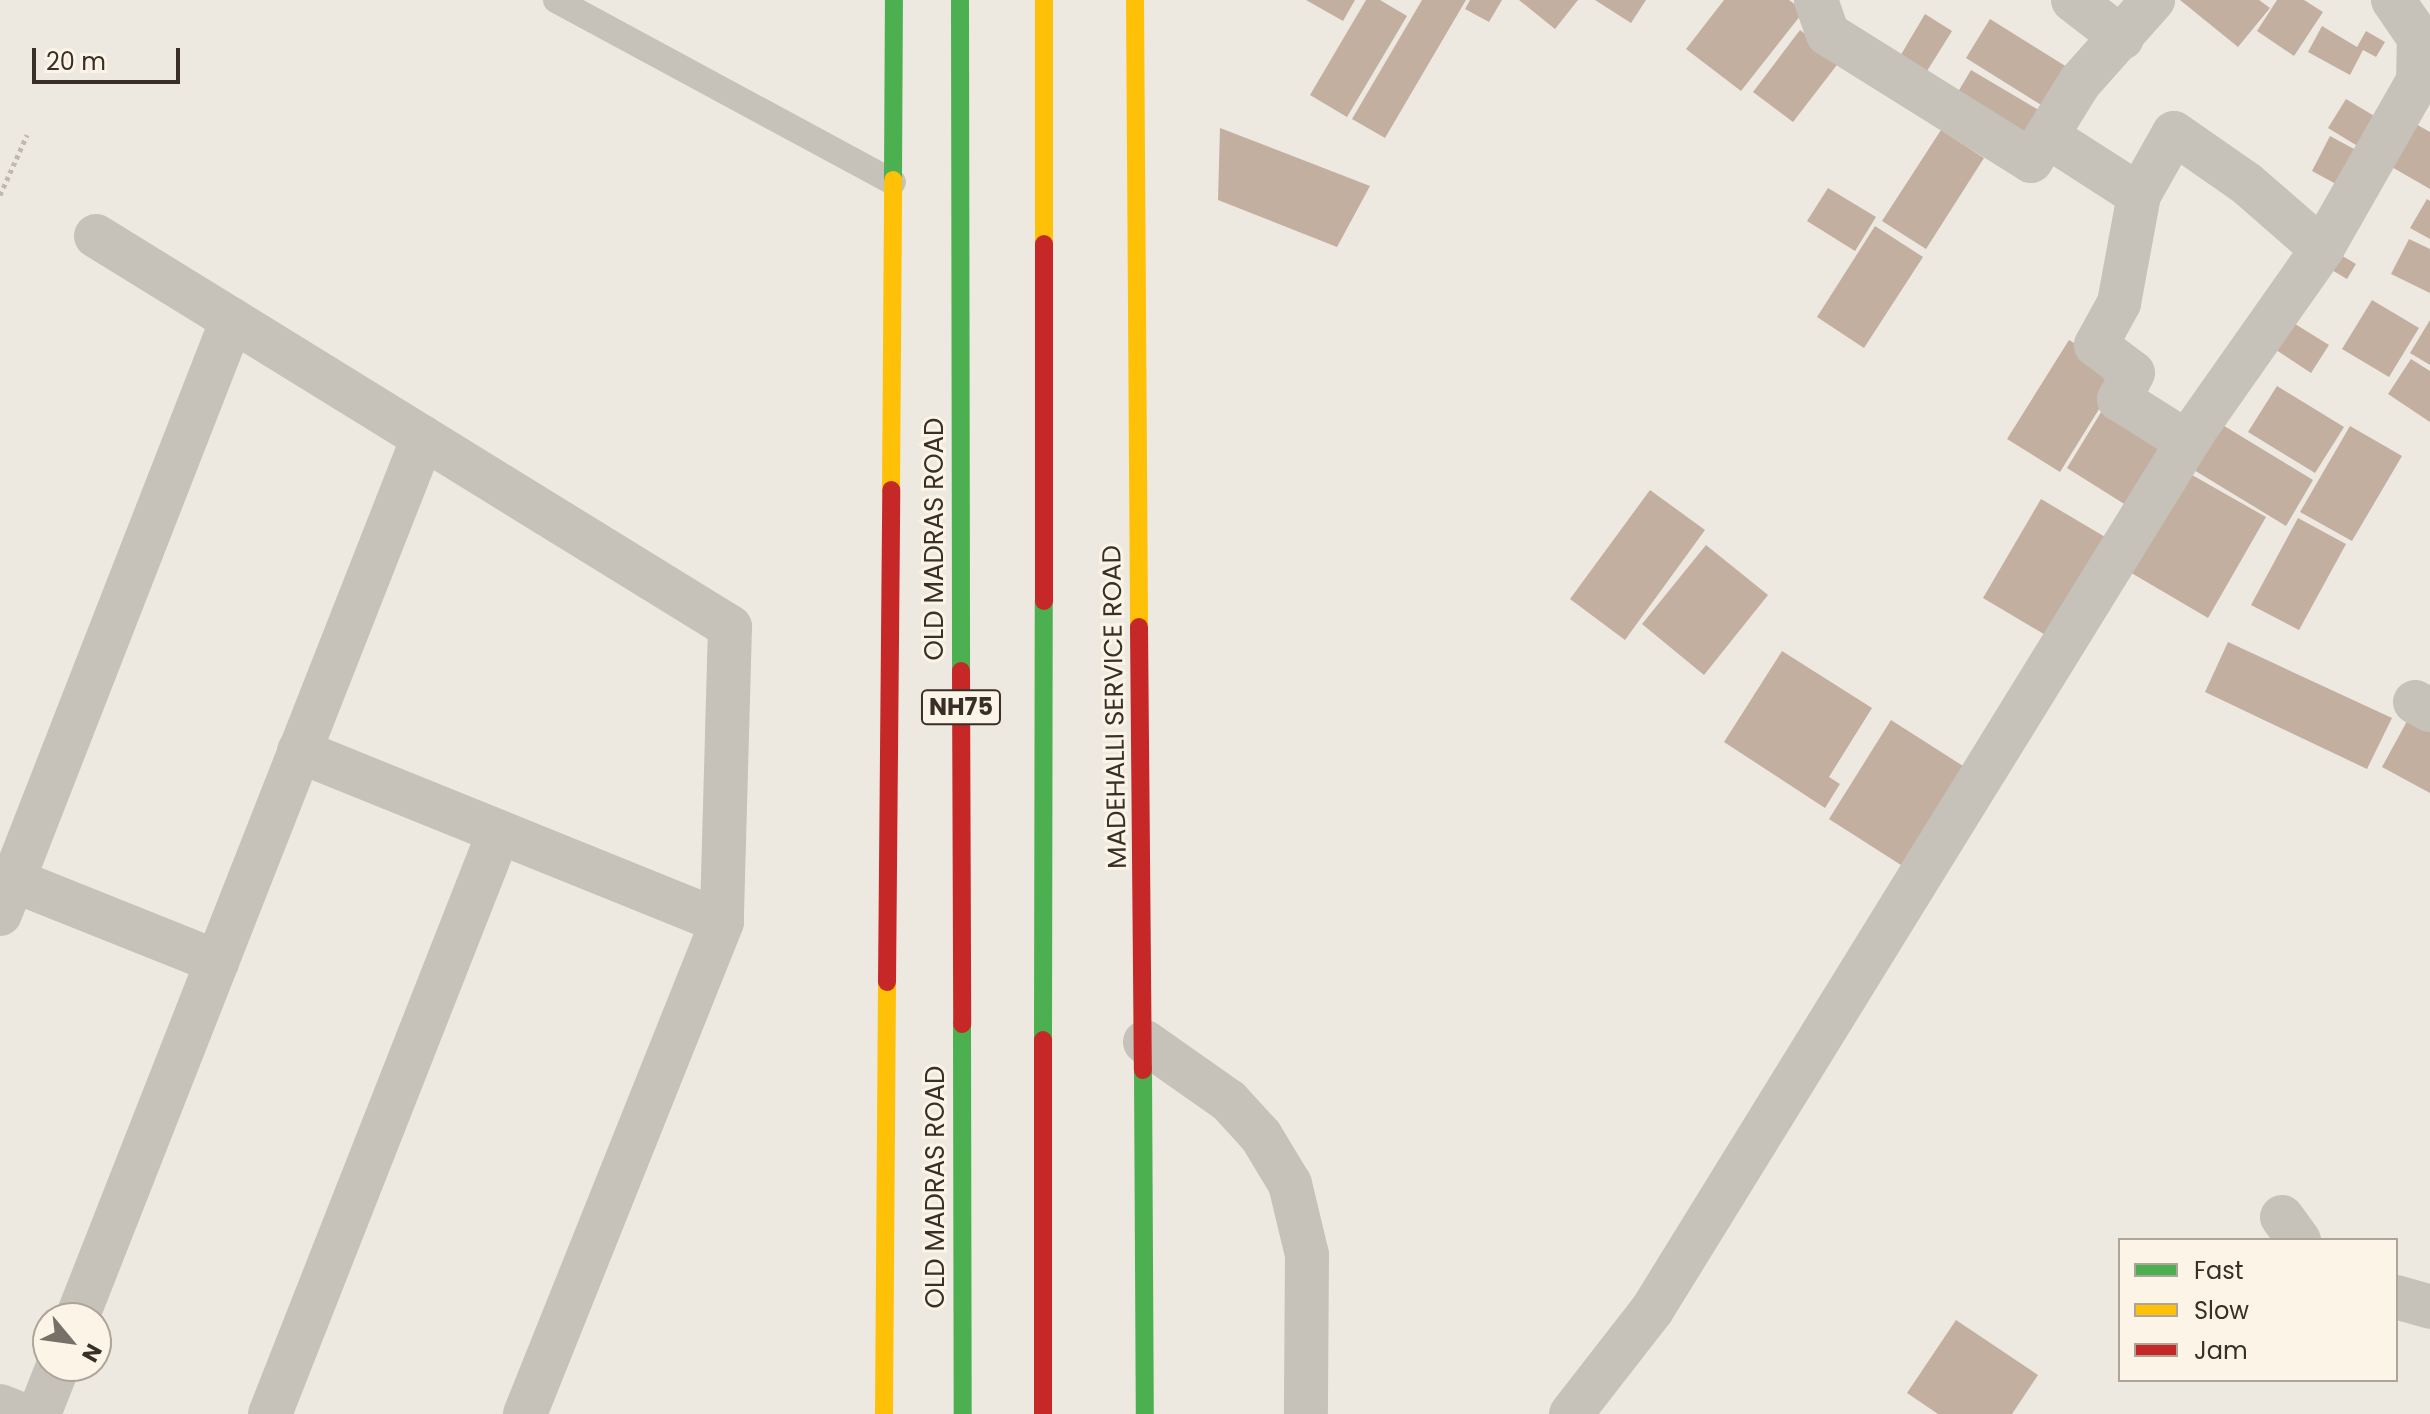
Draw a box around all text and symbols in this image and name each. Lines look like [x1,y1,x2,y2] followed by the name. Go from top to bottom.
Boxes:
[36,32,184,82] scale bar
[46,45,106,78] text: 20 m
[919,418,951,660] street label: OLD MADRAS ROAD
[1097,545,1133,869] street label: MADEHALLI SERVICE ROAD
[919,687,1003,727] road number: NH75
[920,1066,952,1308] street label: OLD MADRAS ROAD
[2118,1238,2398,1382] legend
[2194,1254,2244,1287] text: Fast
[2194,1294,2249,1327] text: Slow
[32,1302,112,1382] north arrow
[2194,1334,2248,1367] text: Jam
[74,1338,109,1368] text: N

